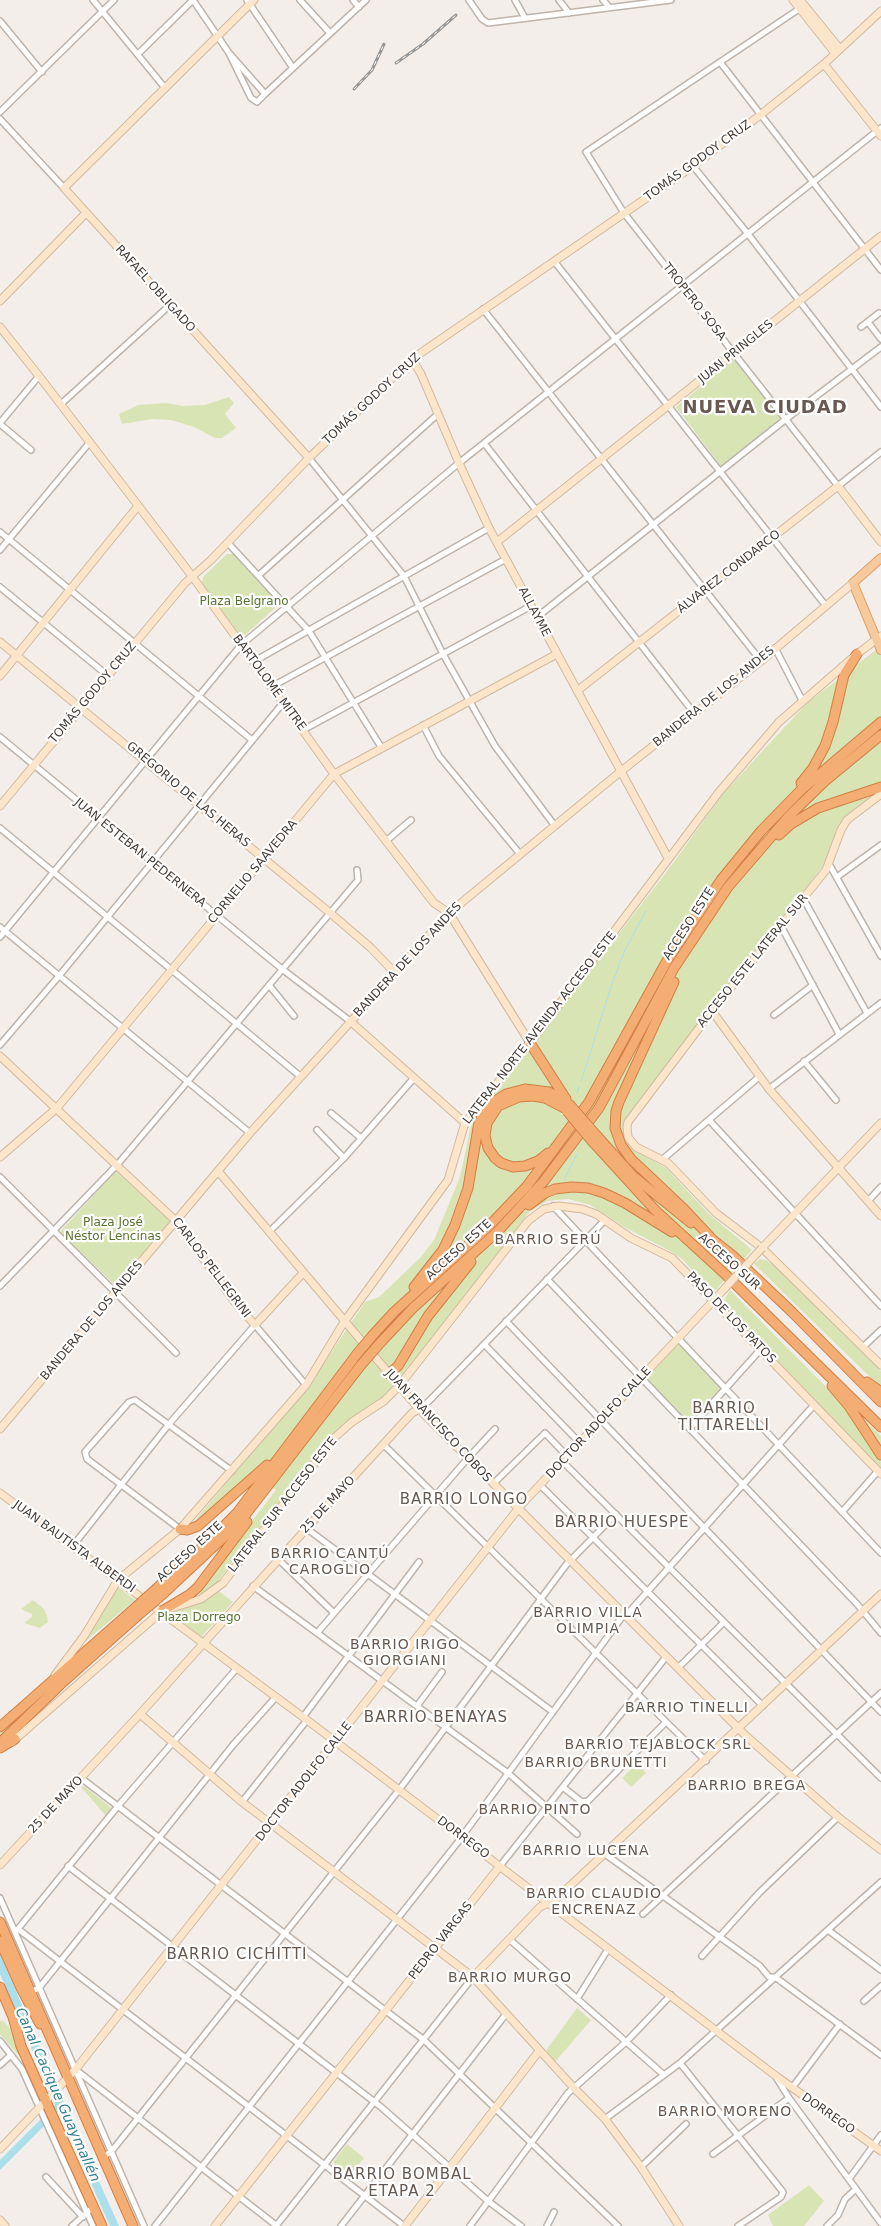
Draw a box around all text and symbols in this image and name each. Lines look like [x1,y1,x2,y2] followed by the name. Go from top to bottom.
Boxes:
[642,117,754,205] street label: TOMÁS GODOY CRUZ
[112,242,198,336] street label: RAFAEL OBLIGADO
[659,260,729,344] street label: TROPERO SOSA
[695,317,777,387] street label: JUAN PRINGLES
[320,350,424,448] street label: TOMÁS GODOY CRUZ
[681,397,849,419] district label: NUEVA CIUDAD
[675,527,783,617] street label: ÁLVAREZ CONDARCO
[515,585,553,639] street label: ALLAYME
[199,595,289,609] park label: Plaza Belgrano
[229,632,309,734] street label: BARTOLOMÉ MITRE
[46,639,140,747] street label: TOMÁS GODOY CRUZ
[651,644,777,750] street label: BANDERA DE LOS ANDES
[123,739,253,851] street label: GREGORIO DE LAS HERAS
[71,795,209,911] street label: JUAN ESTEBAN PEDERNERA
[205,817,301,927] street label: CORNELIO SAAVEDRA
[660,885,718,963] street label: ACCESO ESTE
[695,891,811,1031] street label: ACCESO ESTE LATERAL SUR
[351,900,465,1020] street label: BANDERA DE LOS ANDES
[460,929,620,1127] street label: LATERAL NORTE AVENIDA ACCESO ESTE
[169,1215,253,1321] street label: CARLOS PELLEGRINI
[65,1216,161,1244] park label: Plaza José Néstor Lencinas
[423,1217,495,1283] street label: ACCESO ESTE
[695,1231,763,1293] street label: ACCESO SUR
[493,1232,603,1248] district label: BARRIO SERÚ
[38,1258,146,1384] street label: BANDERA DE LOS ANDES
[684,1269,778,1367] street label: PASO DE LOS PATOS
[544,1364,654,1482] street label: DOCTOR ADOLFO CALLE
[382,1366,494,1486] street label: JUAN FRANCISCO COBOS
[677,1400,771,1435] district label: BARRIO TITTARELLI
[226,1435,340,1575] street label: LATERAL SUR ACCESO ESTE
[298,1473,358,1537] street label: 25 DE MAYO
[398,1491,530,1509] district label: BARRIO LONGO
[10,1498,138,1596] street label: JUAN BAUTISTA ALBERDI
[553,1514,691,1532] district label: BARRIO HUESPE
[154,1519,226,1585] street label: ACCESO ESTE
[269,1546,391,1578] district label: BARRIO CANTÚ CAROGLIO
[532,1605,644,1638] district label: BARRIO VILLA OLIMPIA
[157,1611,241,1625] park label: Plaza Dorrego
[348,1637,462,1670] district label: BARRIO IRIGO GIORGIANI
[623,1700,751,1716] district label: BARRIO TINELLI
[362,1709,510,1727] district label: BARRIO BENAYAS
[253,1720,355,1844] street label: DOCTOR ADOLFO CALLE
[562,1737,754,1753] district label: BARRIO TEJABLOCK SRL
[523,1755,669,1771] district label: BARRIO BRUNETTI
[26,1773,86,1837] street label: 25 DE MAYO
[686,1778,808,1794] district label: BARRIO BREGA
[477,1802,593,1818] district label: BARRIO PINTO
[434,1814,492,1862] street label: DORREGO
[521,1843,651,1859] district label: BARRIO LUCENA
[524,1886,664,1918] district label: BARRIO CLAUDIO ENCRENAZ
[406,1899,476,1983] street label: PEDRO VARGAS
[165,1946,309,1964] district label: BARRIO CICHITTI
[446,1970,574,1986] district label: BARRIO MURGO
[11,2005,103,2185] water label: Canal Cacique Guaymallén
[799,2090,857,2138] street label: DORREGO
[656,2104,794,2120] district label: BARRIO MORENO
[331,2166,473,2201] district label: BARRIO BOMBAL ETAPA 2

